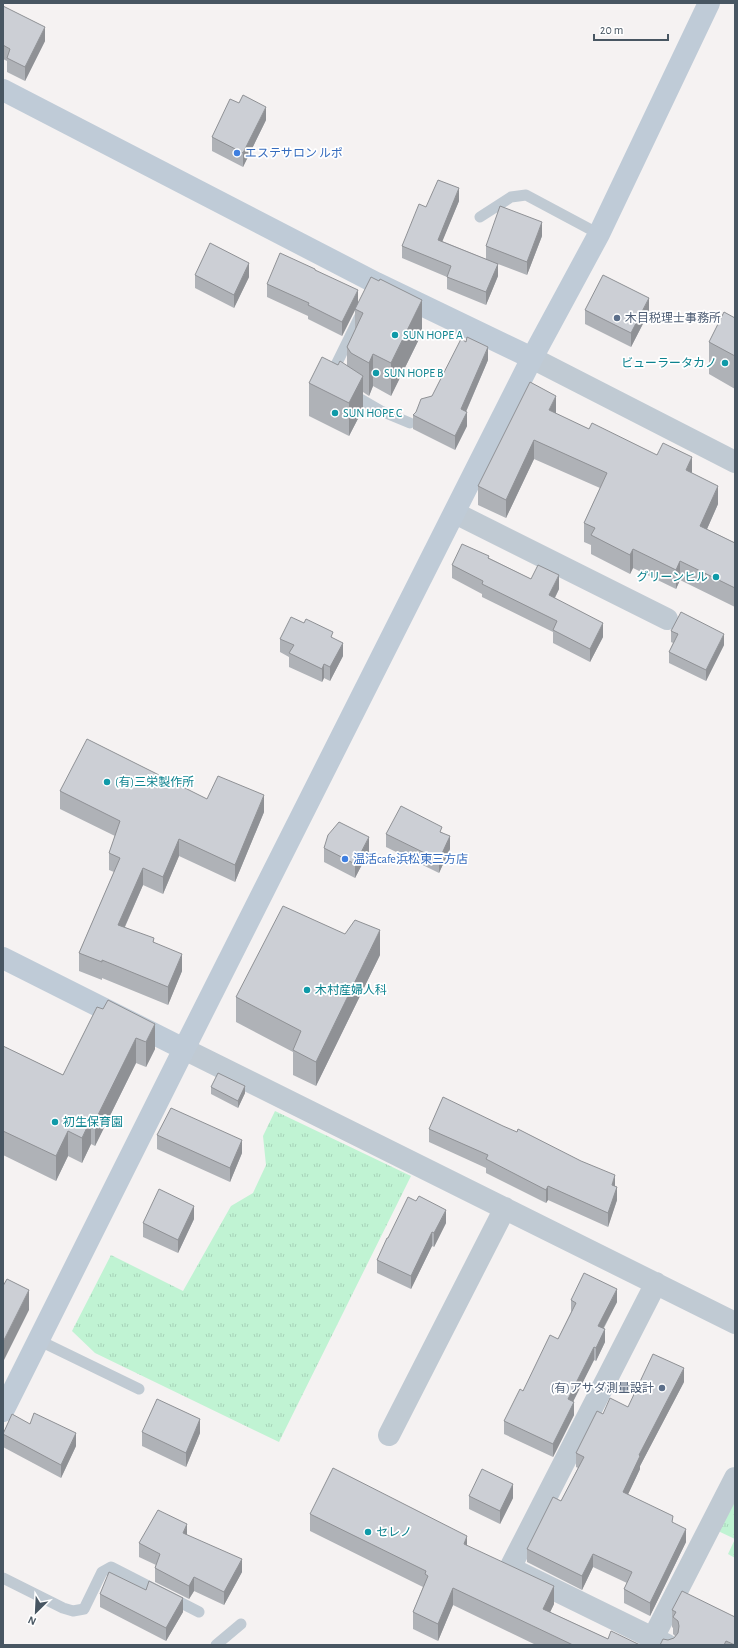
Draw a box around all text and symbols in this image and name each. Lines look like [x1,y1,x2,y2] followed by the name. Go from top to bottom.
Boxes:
[594,16,668,42] scale bar
[600,24,623,36] text: 20 m
[245,147,343,159] place label: エステサロン ルポ
[232,148,242,158] marker: エステサロン ルポ
[625,311,721,324] place label: 木目税理士事務所
[612,313,622,323] marker: 木目税理士事務所
[403,329,463,341] place label: SUN HOPE A
[390,330,400,340] marker: SUN HOPE A
[621,357,717,369] place label: ビューラータカノ
[720,358,730,368] marker: ビューラータカノ
[384,367,443,379] place label: SUN HOPE B
[371,368,381,378] marker: SUN HOPE B
[343,407,402,419] place label: SUN HOPE C
[330,408,340,418] marker: SUN HOPE C
[637,570,708,583] place label: グリーンヒル
[711,572,721,582] marker: グリーンヒル
[115,775,194,788] place label: (有)三栄製作所
[102,777,112,787] marker: (有)三栄製作所
[353,852,468,865] place label: 温活cafe浜松東三方店
[340,854,350,864] marker: 温活cafe浜松東三方店
[315,983,387,996] place label: 木村産婦人科
[302,985,312,995] marker: 木村産婦人科
[63,1115,123,1128] place label: 初生保育園
[50,1117,60,1127] marker: 初生保育園
[551,1381,654,1394] place label: (有)アサダ測量設計
[657,1383,667,1393] marker: (有)アサダ測量設計
[376,1526,412,1538] place label: セレノ
[363,1527,373,1537] marker: セレノ
[16,1592,56,1632] north arrow
[26,1614,38,1627] text: N

